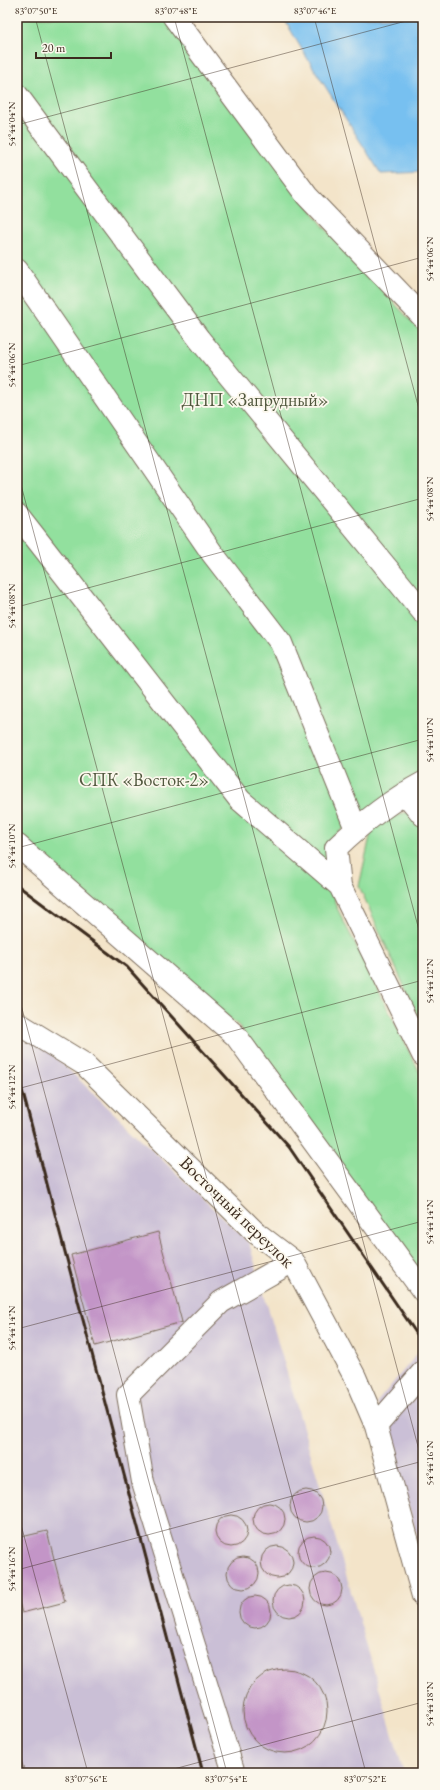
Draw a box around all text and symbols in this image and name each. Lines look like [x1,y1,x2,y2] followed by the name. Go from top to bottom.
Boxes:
[15,4,58,17] text: 83°07'50"E
[155,4,198,17] text: 83°07'48"E
[294,4,337,17] text: 83°07'46"E
[36,34,111,60] scale bar
[42,40,66,56] text: 20 m
[5,101,18,146] text: 54°44'04"N
[423,236,436,281] text: 54°44'06"N
[5,342,18,387] text: 54°44'06"N
[181,388,329,411] park label: ДНП «Запрудный»
[423,476,436,521] text: 54°44'08"N
[5,583,18,628] text: 54°44'08"N
[423,717,436,762] text: 54°44'10"N
[79,768,209,791] park label: СПК «Восток-2»
[5,823,18,868] text: 54°44'10"N
[423,958,436,1003] text: 54°44'12"N
[5,1064,18,1109] text: 54°44'12"N
[175,1151,300,1273] street label: Восточный переулок
[423,1199,436,1244] text: 54°44'14"N
[5,1305,18,1350] text: 54°44'14"N
[423,1440,436,1485] text: 54°44'16"N
[5,1546,18,1591] text: 54°44'16"N
[423,1681,436,1726] text: 54°44'18"N
[65,1772,108,1785] text: 83°07'56"E
[205,1772,248,1785] text: 83°07'54"E
[344,1772,387,1785] text: 83°07'52"E

